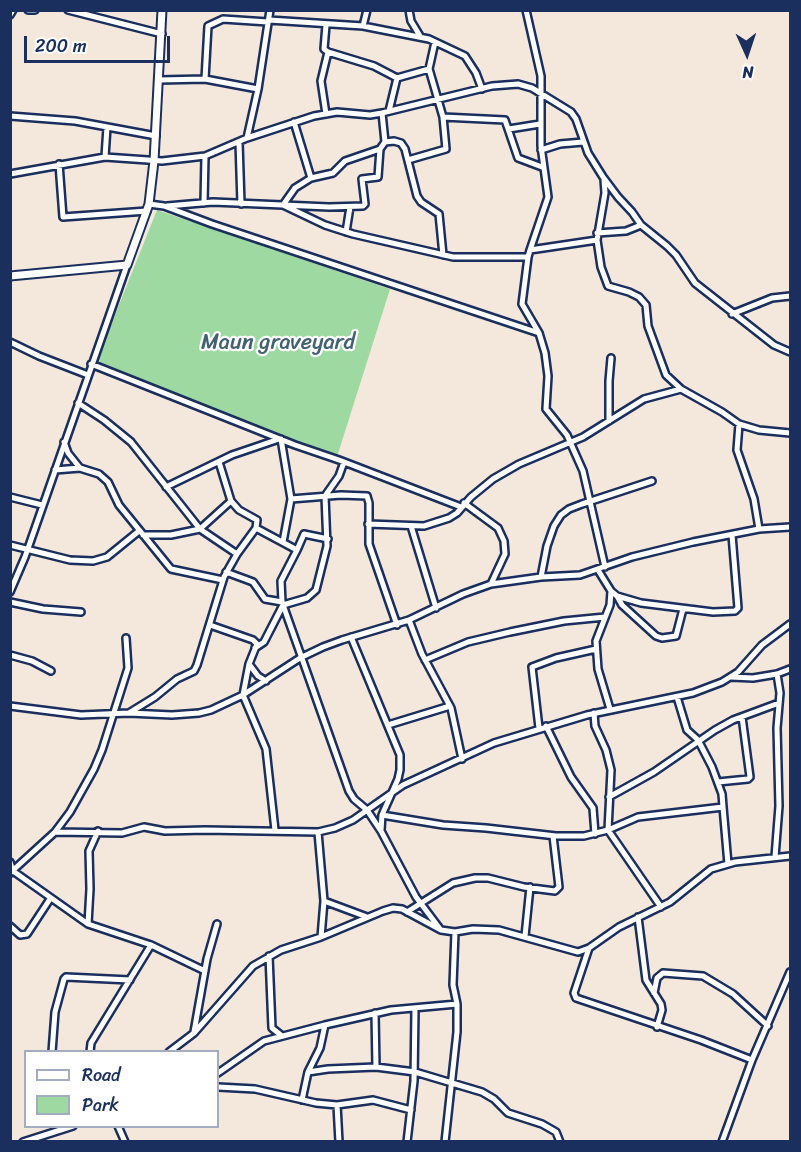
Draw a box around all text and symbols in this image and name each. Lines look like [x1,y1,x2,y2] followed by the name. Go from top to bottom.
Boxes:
[27,24,172,62] scale bar
[717,24,777,84] north arrow
[35,30,87,62] text: 200 m
[742,58,754,87] text: N
[201,330,355,356] park label: Maun graveyard
[24,1050,219,1128] legend
[82,1059,121,1091] text: Road
[82,1089,119,1121] text: Park

